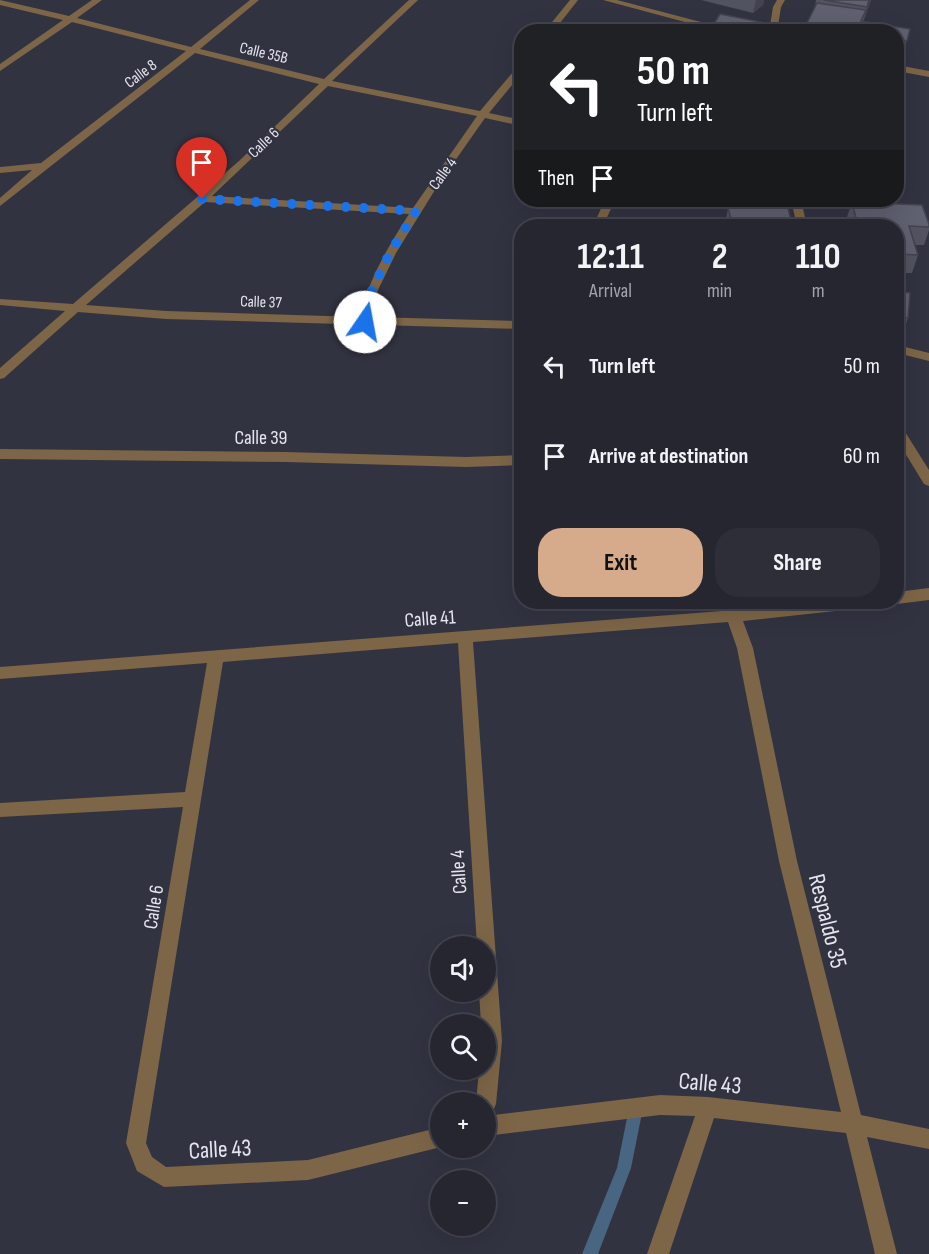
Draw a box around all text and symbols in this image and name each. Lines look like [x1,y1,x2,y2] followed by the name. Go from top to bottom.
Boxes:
[238,39,290,68] street label: Calle 35B
[637,46,710,97] text: 50 m
[538,48,616,126] icon: left
[121,56,161,92] street label: Calle 8
[637,97,713,129] text: Turn left
[245,124,283,162] street label: Calle 6
[176,137,227,199] pin
[185,146,218,179] icon: arrive
[425,154,461,194] street label: Calle 4
[586,162,619,195] icon: arrive
[538,165,574,192] text: Then
[577,236,644,279] text: 12:11
[712,236,727,279] text: 2
[795,236,841,279] text: 110
[589,279,632,303] text: Arrival
[707,279,732,303] text: min
[812,279,824,303] text: m
[333,290,397,354] position arrow
[240,292,283,313] street label: Calle 37
[538,350,571,383] icon: left
[589,353,655,380] text: Turn left
[844,353,880,380] text: 50 m
[235,426,287,450] street label: Calle 39
[538,440,571,473] icon: arrive
[589,443,748,470] text: Arrive at destination
[843,443,880,470] text: 60 m
[538,528,703,597] button: Exit
[715,528,880,597] button: Share
[404,605,456,633] street label: Calle 41
[445,849,473,895] street label: Calle 4
[802,871,853,971] street label: Respaldo 35
[139,883,169,931] street label: Calle 6
[430,936,496,1236] map controls
[430,936,496,1002] button: sound
[430,1014,496,1080] button: search
[677,1066,743,1101] street label: Calle 43
[430,1092,496,1158] button: +
[188,1133,252,1166] street label: Calle 43
[430,1170,496,1236] button: −

